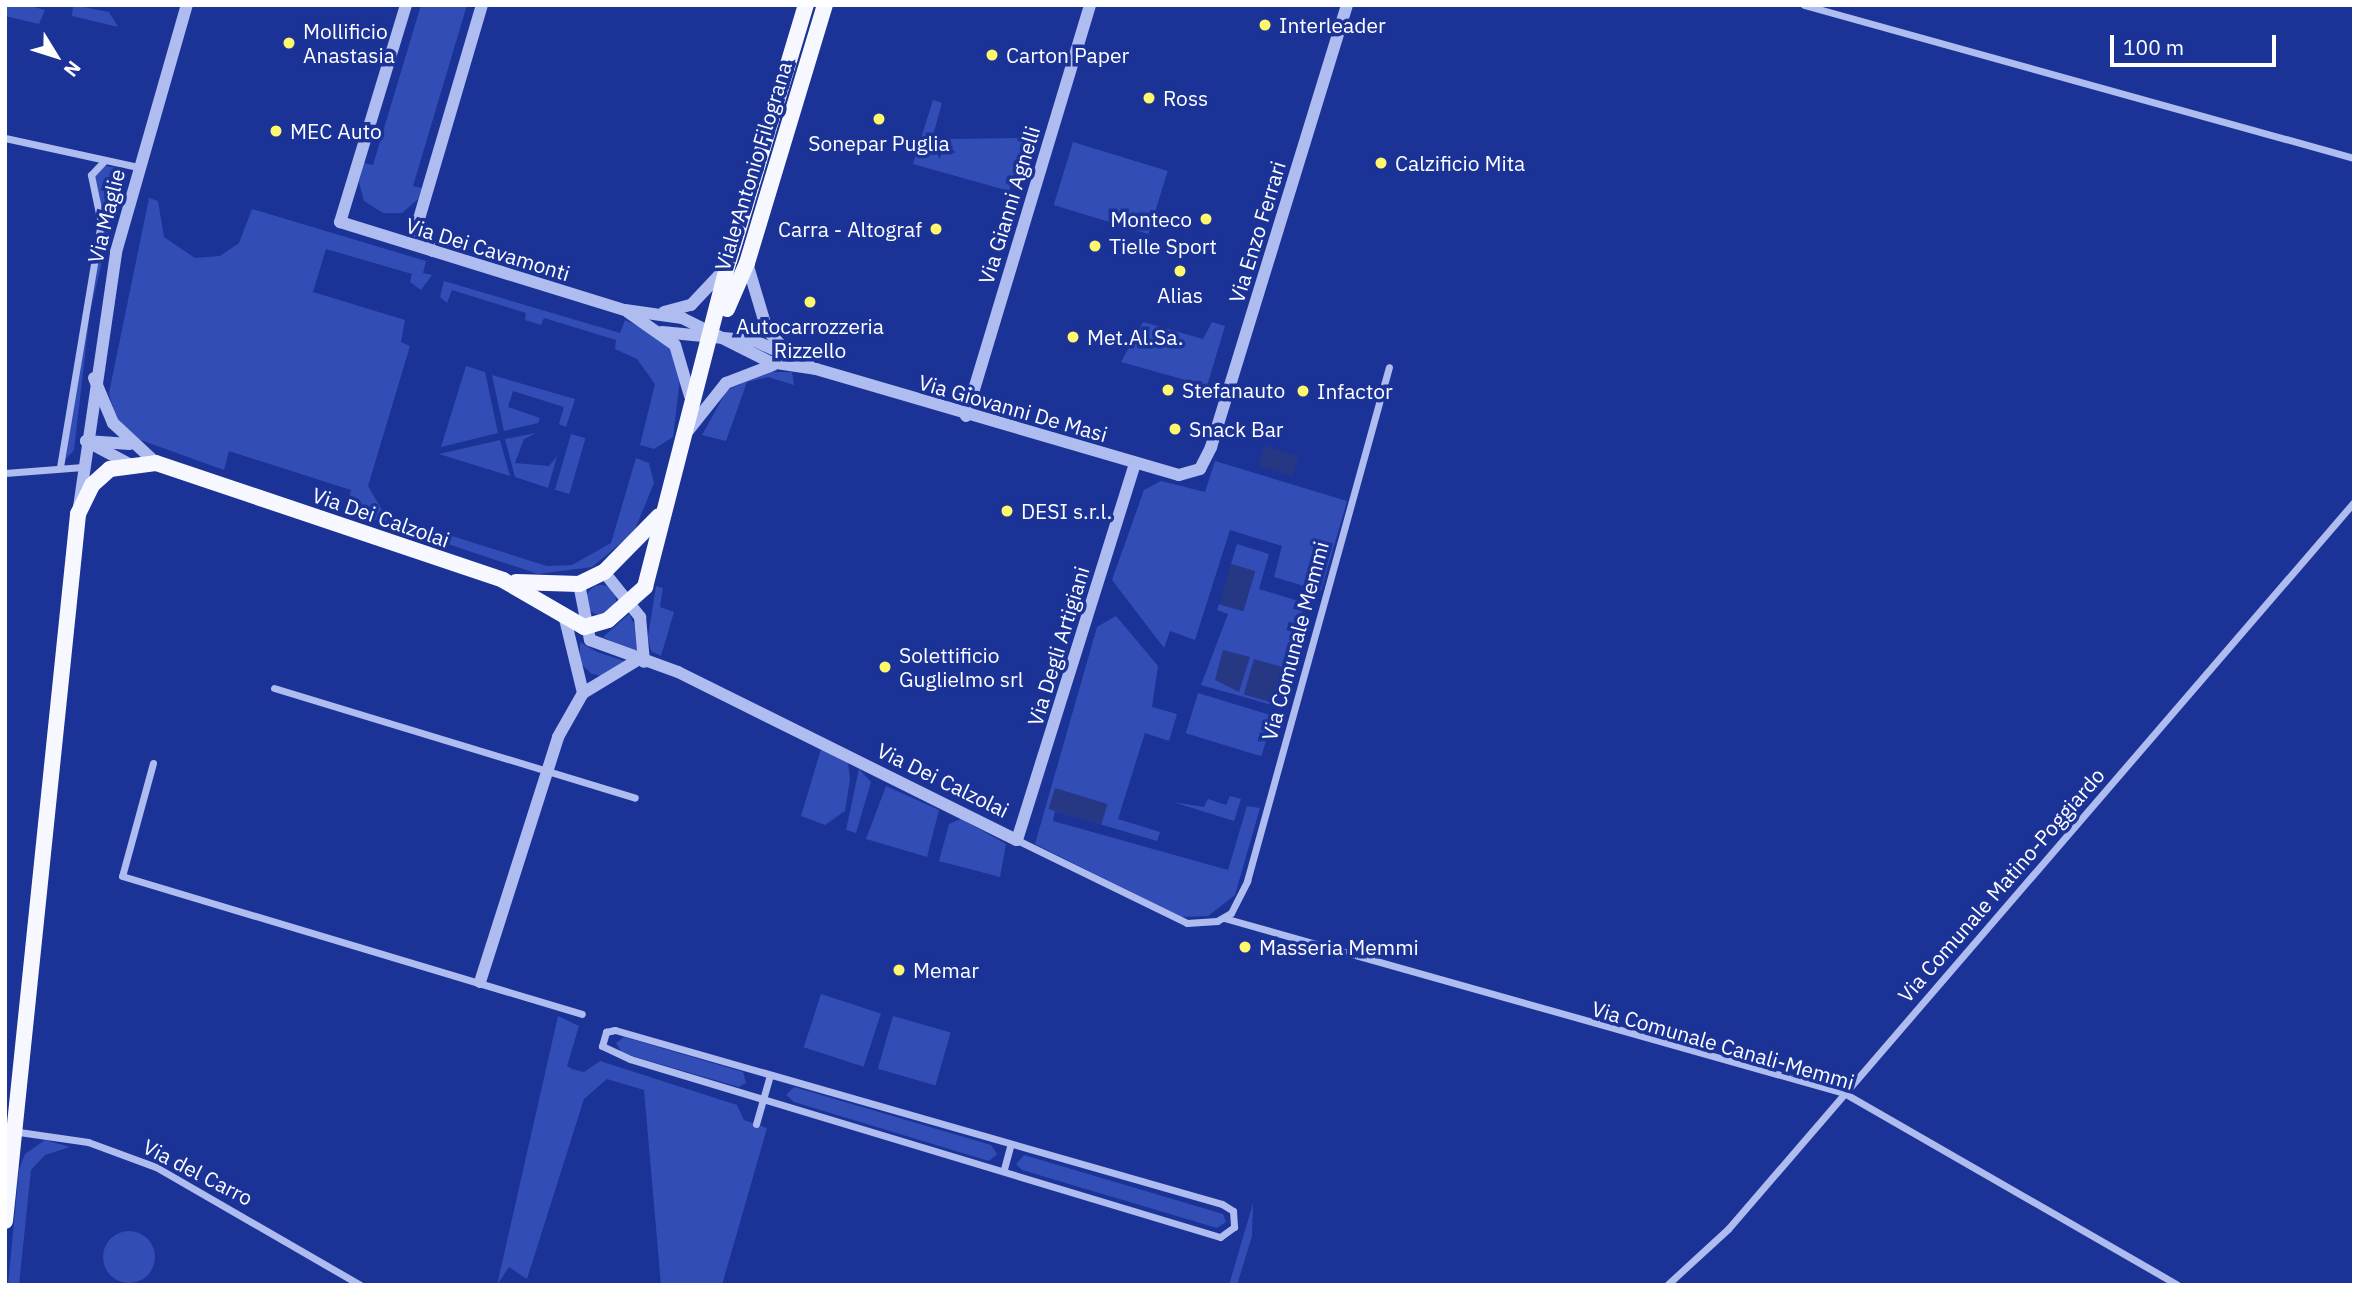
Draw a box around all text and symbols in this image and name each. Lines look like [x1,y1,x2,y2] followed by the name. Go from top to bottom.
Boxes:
[1279,12,1386,38] place label: Interleader
[1257,17,1273,33] marker: Interleader
[303,18,395,68] place label: Mollificio Anastasia
[21,21,91,91] north arrow
[2114,21,2280,65] scale bar
[2123,33,2184,61] text: 100 m
[281,35,297,51] marker: Mollificio Anastasia
[1006,42,1129,68] place label: Carton Paper
[984,47,1000,63] marker: Carton Paper
[59,56,86,82] text: N
[709,58,797,274] street label: Viale Antonio Filograna
[1163,85,1208,111] place label: Ross
[1141,90,1157,106] marker: Ross
[871,111,887,127] marker: Sonepar Puglia
[290,118,382,144] place label: MEC Auto
[268,123,284,139] marker: MEC Auto
[973,123,1045,287] street label: Via Gianni Agnelli
[808,130,950,156] place label: Sonepar Puglia
[1395,150,1525,176] place label: Calzificio Mita
[1373,155,1389,171] marker: Calzificio Mita
[1223,158,1291,306] street label: Via Enzo Ferrari
[82,166,130,266] street label: Via Maglie
[1110,206,1192,232] place label: Monteco
[1198,211,1214,227] marker: Monteco
[403,212,573,286] street label: Via Dei Cavamonti
[778,216,922,242] place label: Carra - Altograf
[928,221,944,237] marker: Carra - Altograf
[1109,233,1217,259] place label: Tielle Sport
[1087,238,1103,254] marker: Tielle Sport
[1172,263,1188,279] marker: Alias
[1157,282,1203,308] place label: Alias
[802,294,818,310] marker: Autocarrozzeria Rizzello
[736,313,884,363] place label: Autocarrozzeria Rizzello
[1087,324,1183,350] place label: Met.Al.Sa.
[1065,329,1081,345] marker: Met.Al.Sa.
[916,369,1110,447] street label: Via Giovanni De Masi
[1182,377,1285,403] place label: Stefanauto
[1317,378,1393,404] place label: Infactor
[1160,382,1176,398] marker: Stefanauto
[1295,383,1311,399] marker: Infactor
[1189,416,1284,442] place label: Snack Bar
[1167,421,1183,437] marker: Snack Bar
[309,482,453,552] street label: Via Dei Calzolai
[1021,498,1112,524] place label: DESI s.r.l.
[999,503,1015,519] marker: DESI s.r.l.
[1256,539,1334,743] street label: Via Comunale Memmi
[1022,563,1094,729] street label: Via Degli Artigiani
[899,642,1024,692] place label: Solettificio Guglielmo srl
[877,659,893,675] marker: Solettificio Guglielmo srl
[873,737,1013,823] street label: Via Dei Calzolai
[1892,763,2110,1007] street label: Via Comunale Matino-Poggiardo
[1259,934,1419,960] place label: Masseria Memmi
[1237,939,1253,955] marker: Masseria Memmi
[913,957,979,983] place label: Memar
[891,962,907,978] marker: Memar
[1589,995,1857,1095] street label: Via Comunale Canali-Memmi
[139,1134,257,1210] street label: Via del Carro

